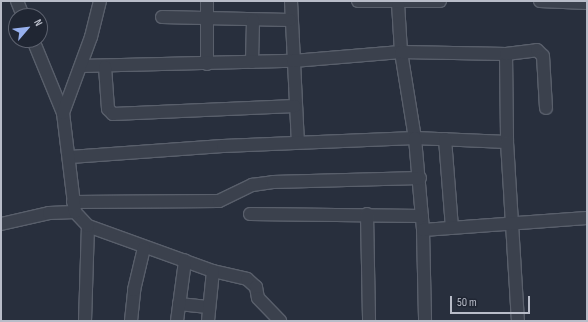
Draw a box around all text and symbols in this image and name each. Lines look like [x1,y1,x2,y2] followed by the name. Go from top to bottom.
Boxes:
[8,8,48,48] north arrow
[31,17,45,28] text: N
[452,288,532,314] scale bar
[457,295,477,310] text: 50 m

